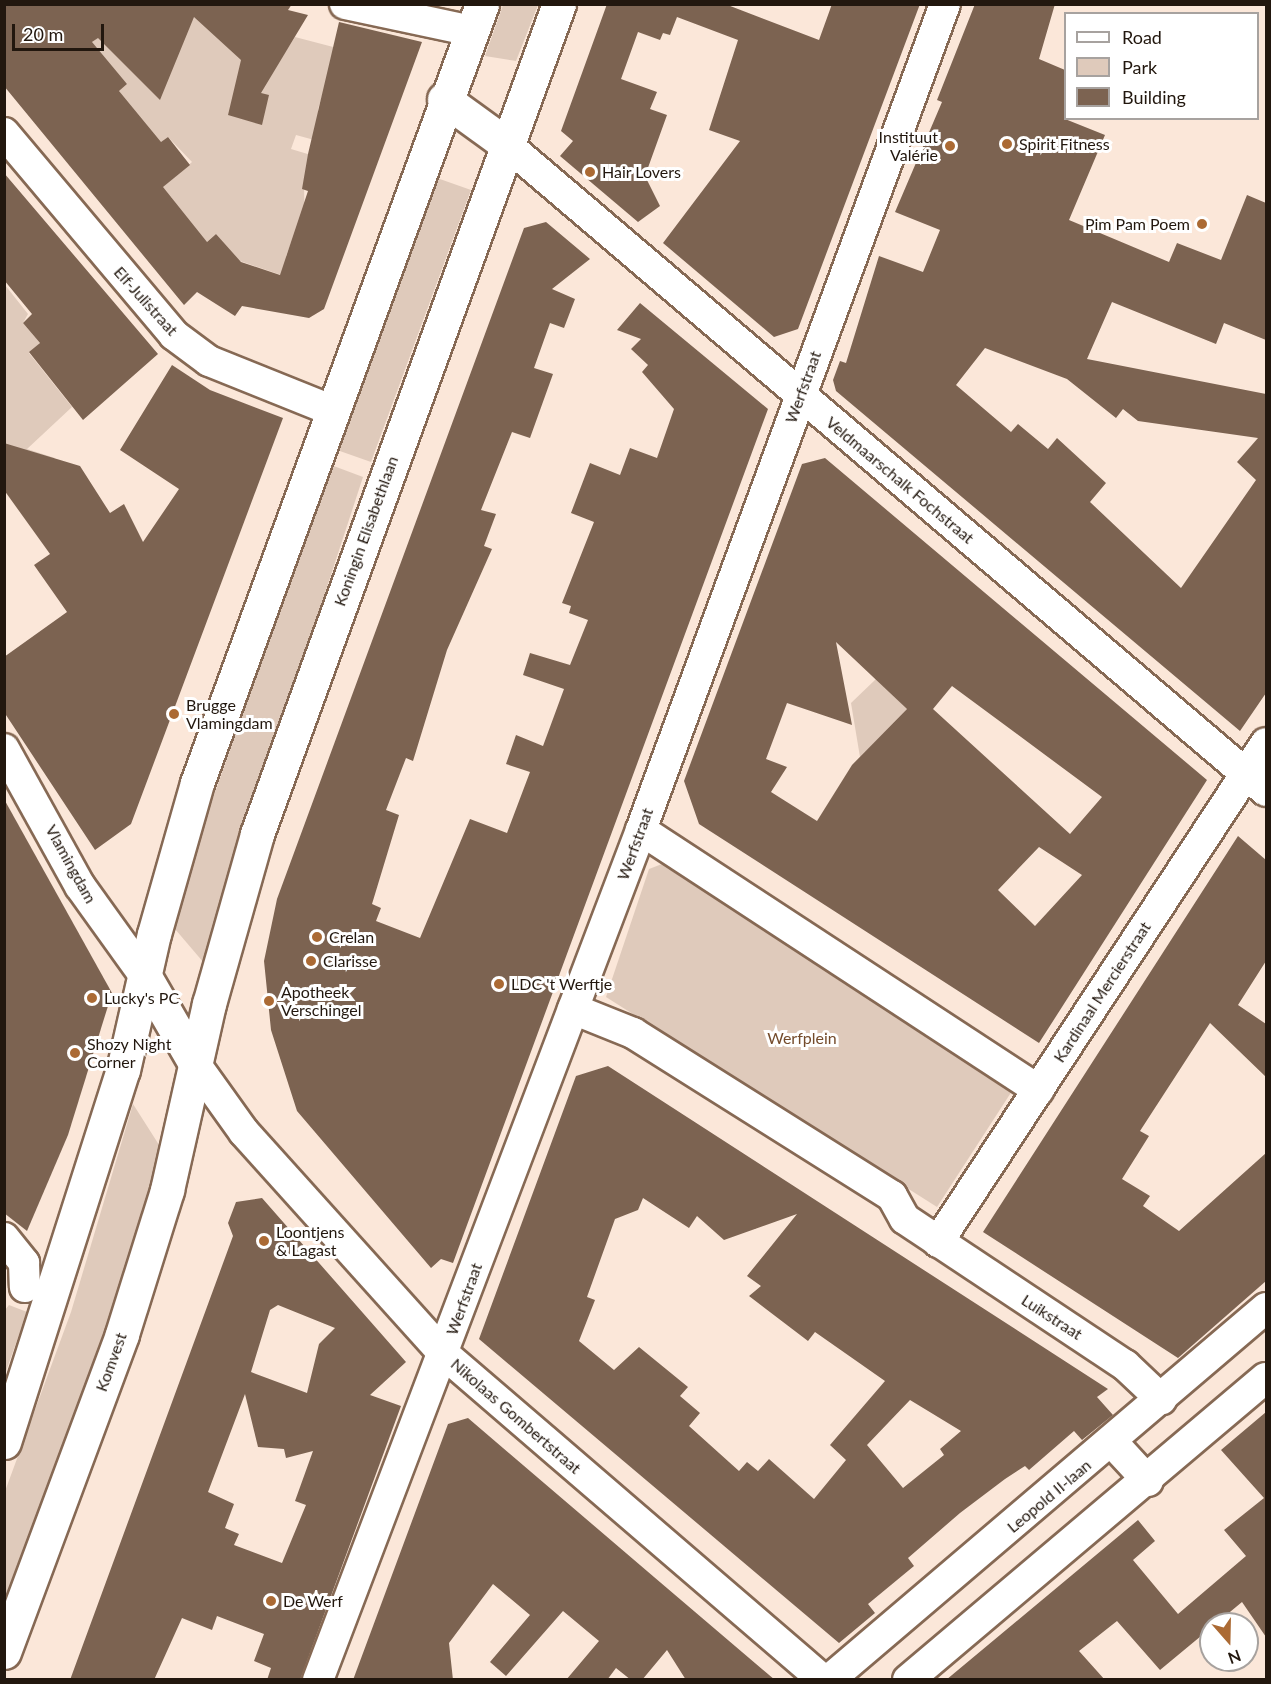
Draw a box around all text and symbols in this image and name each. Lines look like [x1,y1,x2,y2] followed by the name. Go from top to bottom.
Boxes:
[15,12,106,50] scale bar
[1064,12,1259,120] legend
[23,23,63,45] text: 20 m
[1122,26,1162,48] text: Road
[1122,56,1157,78] text: Park
[1122,86,1186,108] text: Building
[879,127,938,165] place label: Instituut Valérie
[1019,134,1110,154] place label: Spirit Fitness
[1000,137,1014,151] marker: Spirit Fitness
[943,139,957,153] marker: Instituut Valérie
[602,162,681,182] place label: Hair Lovers
[583,165,597,179] marker: Hair Lovers
[1085,214,1190,234] place label: Pim Pam Poem
[1195,217,1209,231] marker: Pim Pam Poem
[110,262,182,340] street label: Elf-Julistraat
[781,348,825,426] street label: Werfstraat
[822,413,978,547] street label: Veldmaarschalk Fochstraat
[330,453,402,609] street label: Koningin Elisabethlaan
[186,695,273,733] place label: Brugge Vlamingdam
[167,707,181,721] marker: Brugge Vlamingdam
[613,805,657,883] street label: Werfstraat
[42,821,100,907] street label: Vlamingdam
[1049,918,1155,1066] street label: Kardinaal Mercierstraat
[329,927,374,947] place label: Crelan
[310,930,324,944] marker: Crelan
[323,951,377,971] place label: Clarisse
[304,954,318,968] marker: Clarisse
[511,974,612,994] place label: LDC 't Werftje
[492,977,506,991] marker: LDC 't Werftje
[281,982,362,1020] place label: Apotheek Verschingel
[104,988,179,1008] place label: Lucky's PC
[85,991,99,1005] marker: Lucky's PC
[262,994,276,1008] marker: Apotheek Verschingel
[767,1028,837,1048] park label: Werfplein
[87,1034,172,1072] place label: Shozy Night Corner
[68,1046,82,1060] marker: Shozy Night Corner
[276,1222,344,1260] place label: Loontjens & Lagast
[257,1234,271,1248] marker: Loontjens & Lagast
[442,1260,486,1338] street label: Werfstraat
[1018,1290,1086,1344] street label: Luikstraat
[92,1330,130,1394] street label: Komvest
[447,1354,585,1478] street label: Nikolaas Gombertstraat
[1003,1455,1095,1537] street label: Leopold II-laan
[283,1591,343,1611] place label: De Werf
[264,1594,278,1608] marker: De Werf
[1199,1612,1259,1672] north arrow
[1226,1646,1244,1669] text: N

